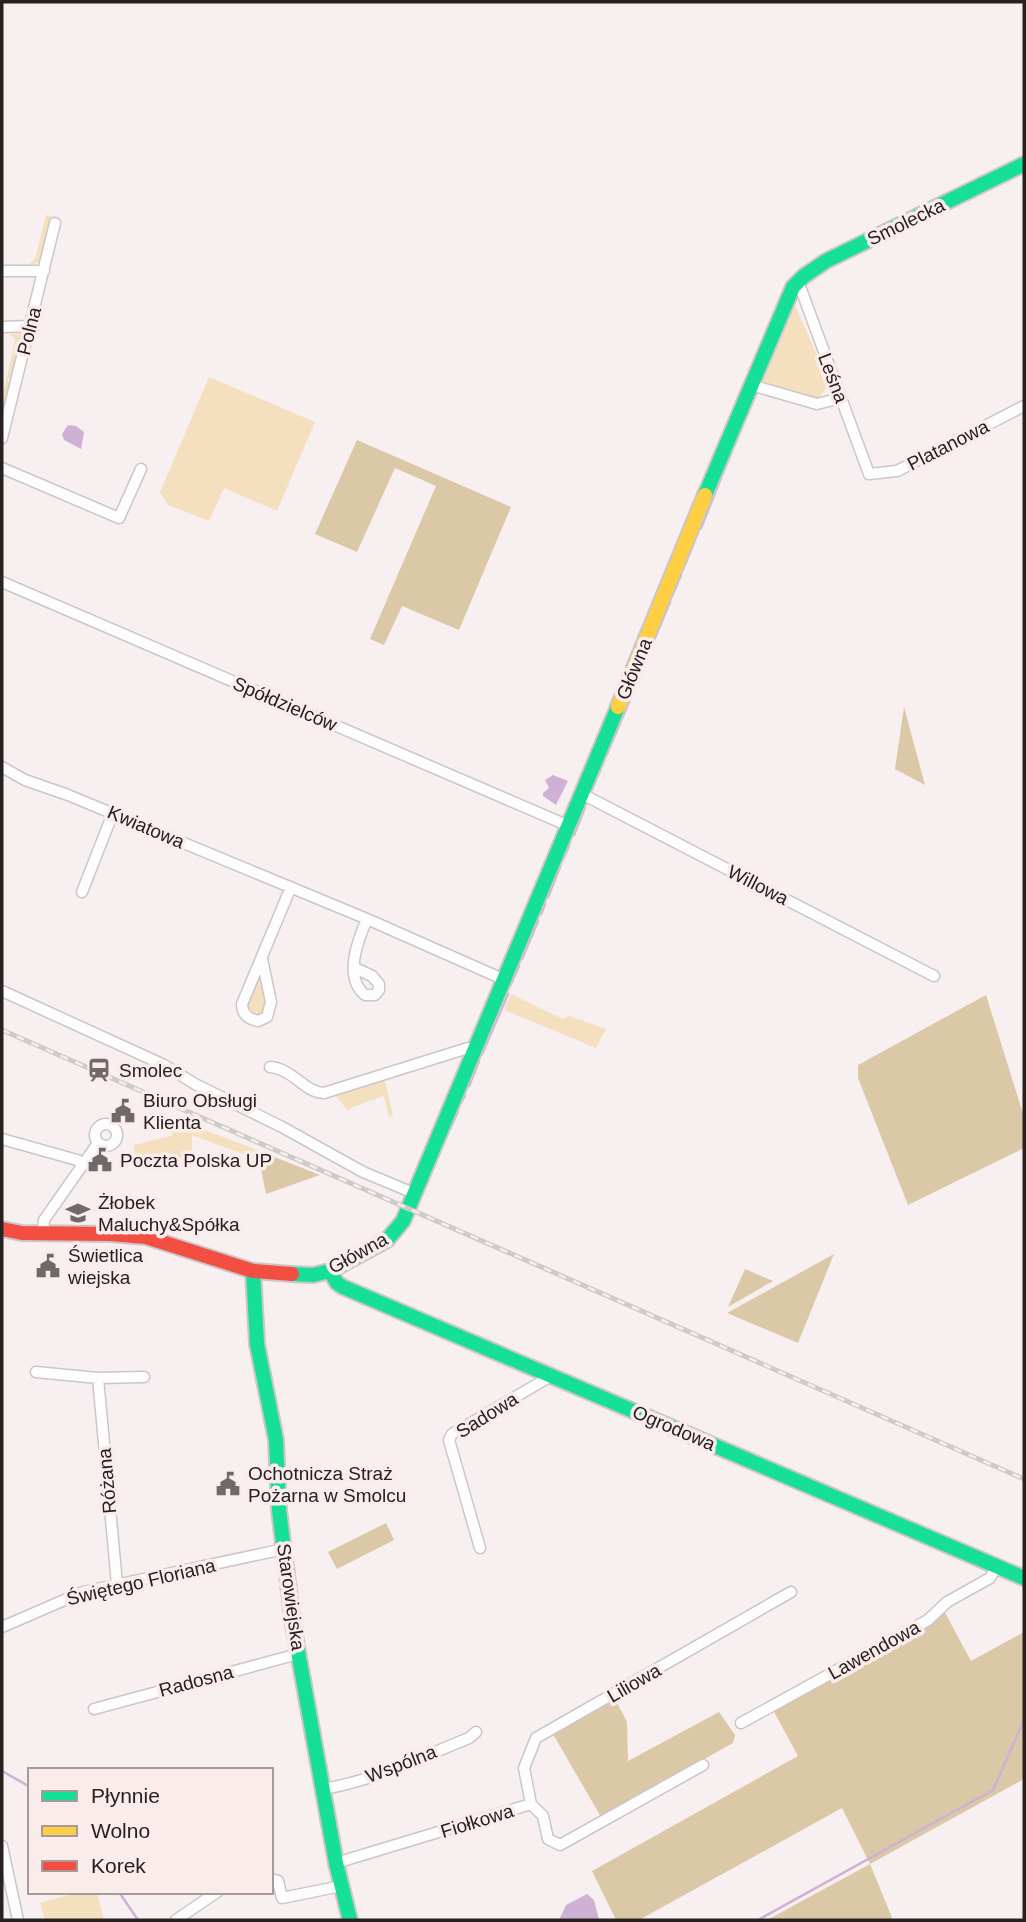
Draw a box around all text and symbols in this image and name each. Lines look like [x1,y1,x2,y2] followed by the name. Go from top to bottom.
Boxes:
[864,194,948,250] street label: Smolecka
[13,304,45,357] street label: Polna
[814,350,852,406] street label: Leśna
[904,415,993,474] street label: Platanowa
[612,635,656,703] street label: Główna
[230,673,340,735] street label: Spółdzielców
[104,801,188,853] street label: Kwiatowa
[724,861,792,909] street label: Willowa
[85,1056,113,1084] station icon: Smolec
[119,1060,182,1081] place label: Smolec
[143,1090,257,1133] place label: Biuro Obsługi Klienta
[109,1097,137,1125] public building icon: Biuro Obsługi Klienta
[86,1146,114,1174] public building icon: Poczta Polska UP
[120,1150,272,1171] place label: Poczta Polska UP
[98,1192,240,1235] place label: Żłobek Maluchy&Spółka
[64,1199,92,1227] school or university icon: Żłobek Maluchy&Spółka
[325,1228,392,1278] street label: Główna
[67,1245,143,1288] place label: Świetlica wiejska
[34,1252,62,1280] public building icon: Świetlica wiejska
[452,1388,522,1442] street label: Sadowa
[630,1401,719,1455] street label: Ogrodowa
[94,1447,120,1515] street label: Różana
[248,1463,406,1506] place label: Ochotnicza Straż Pożarna w Smolcu
[214,1470,242,1498] public building icon: Ochotnicza Straż Pożarna w Smolcu
[273,1542,309,1652] street label: Starowiejska
[65,1555,218,1609] street label: Świętego Floriana
[825,1616,924,1684] street label: Lawendowa
[604,1659,665,1707] street label: Liliowa
[157,1661,236,1701] street label: Radosna
[363,1741,440,1787] street label: Wspólna
[28,1768,273,1894] legend
[91,1784,160,1807] text: Płynnie
[438,1800,516,1842] street label: Fiołkowa
[91,1819,150,1842] text: Wolno
[91,1854,146,1877] text: Korek

